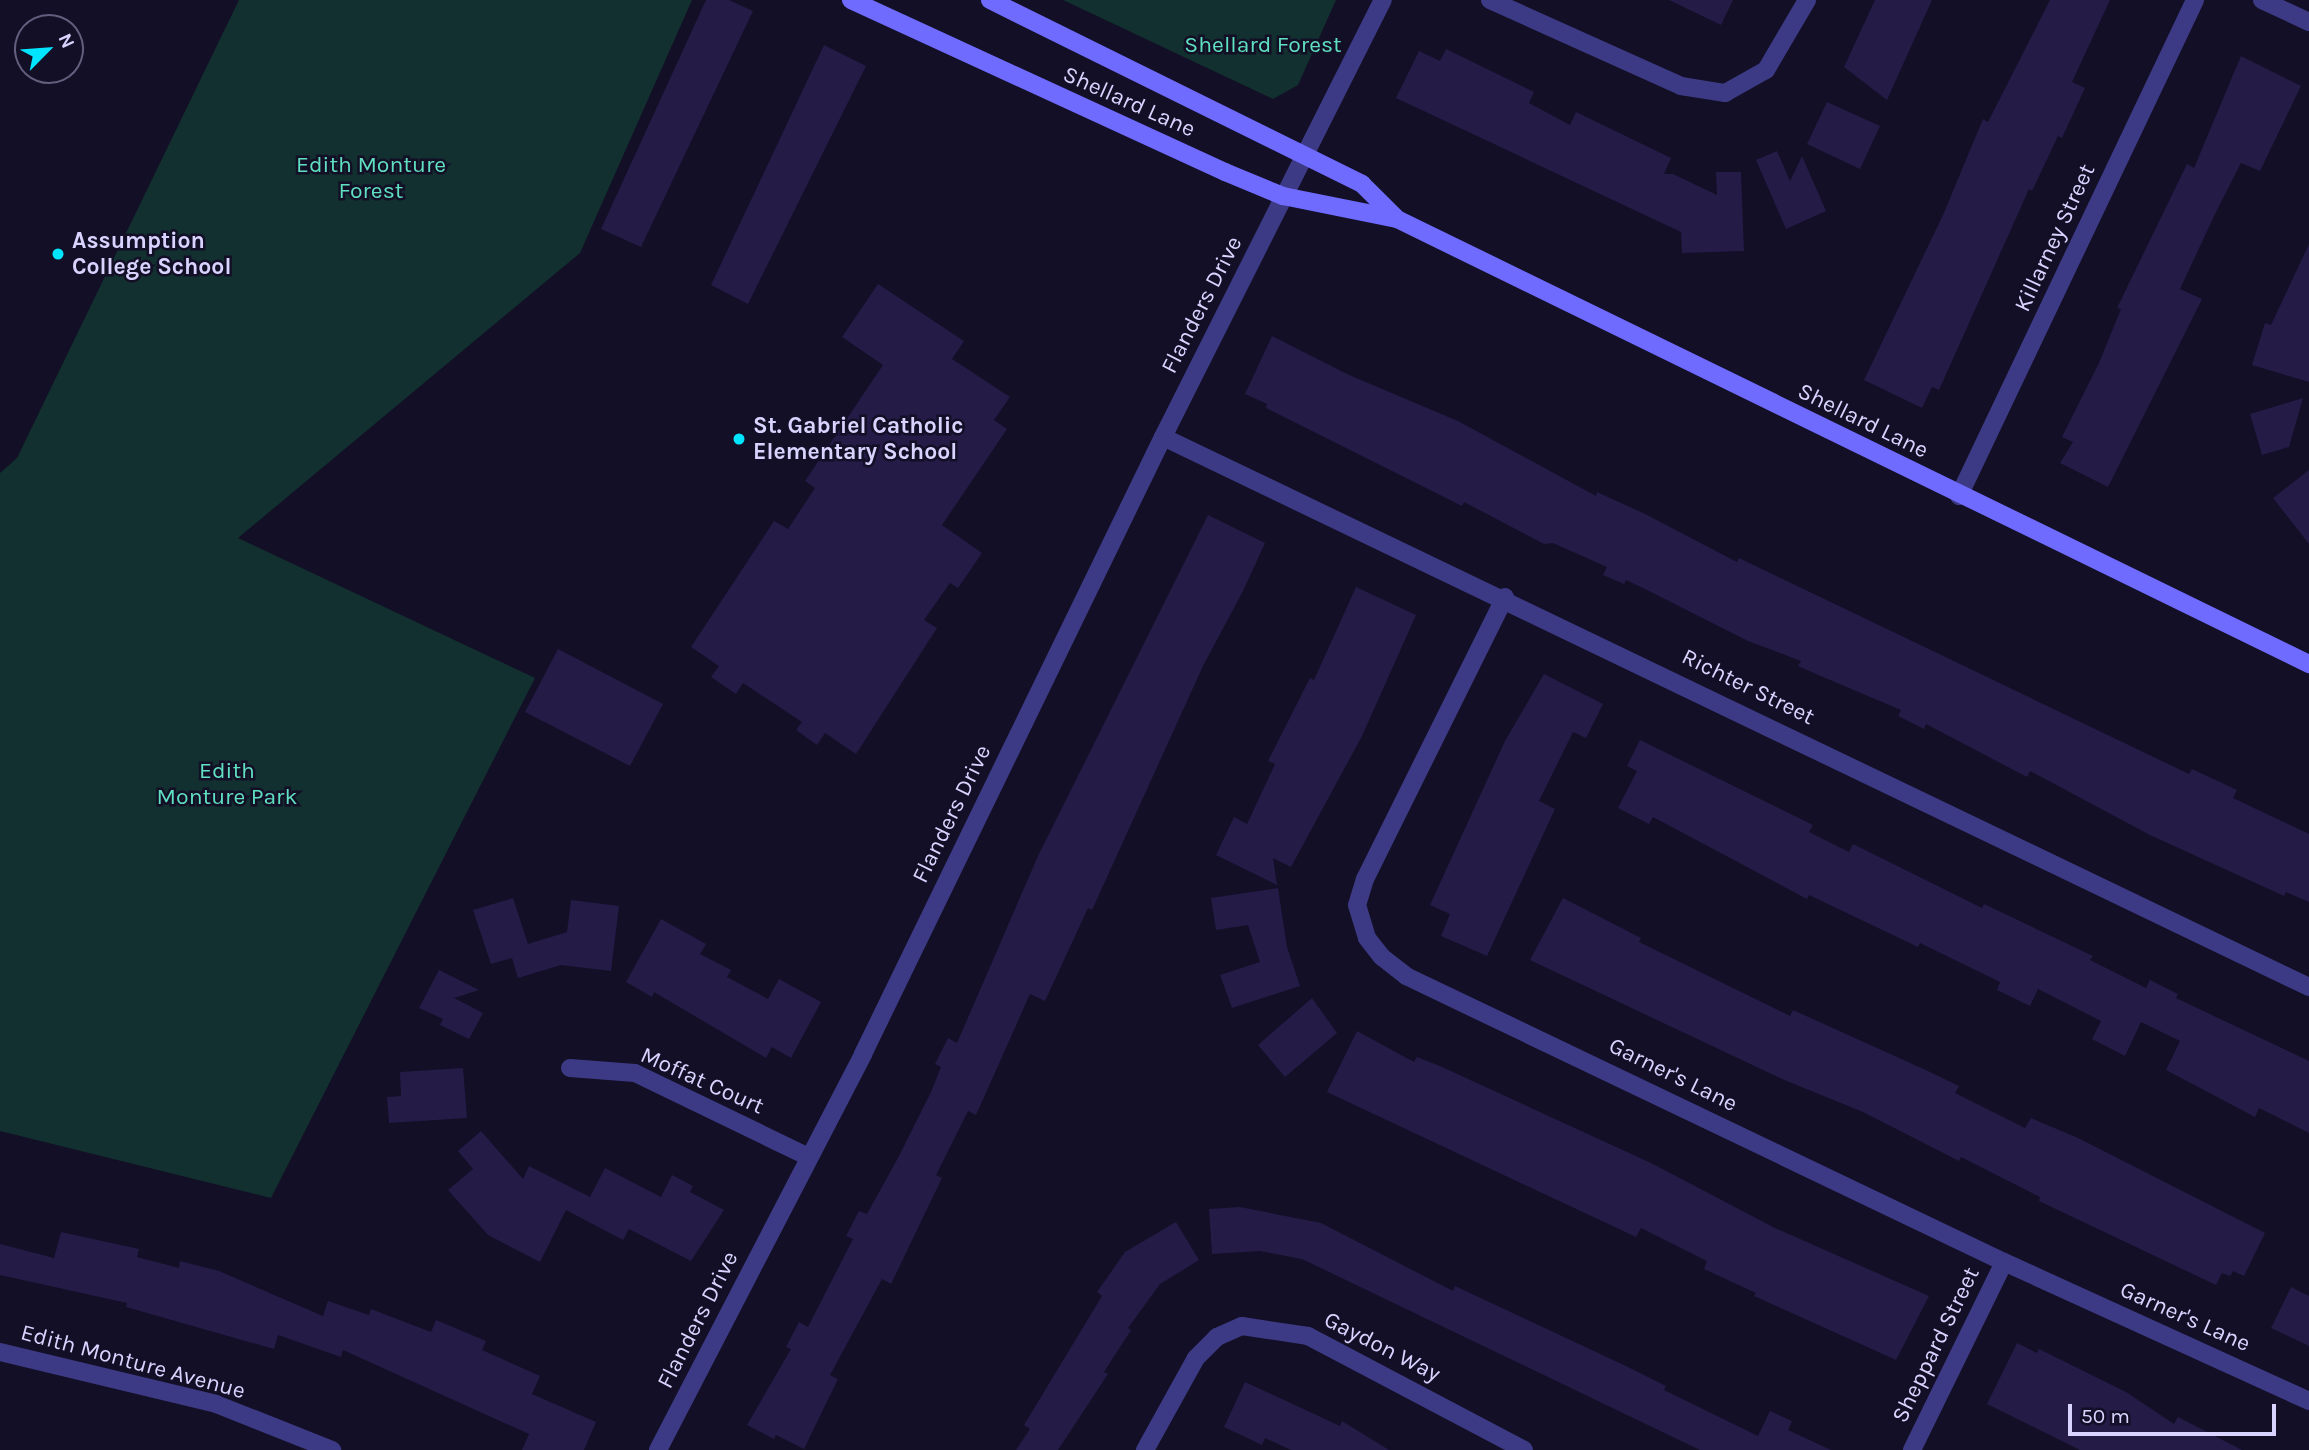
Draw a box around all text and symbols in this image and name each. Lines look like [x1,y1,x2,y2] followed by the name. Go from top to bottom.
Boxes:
[14,14,84,84] north arrow
[53,30,79,52] text: N
[1184,31,1342,59] park label: Shellard Forest
[1059,61,1199,143] street label: Shellard Lane
[296,151,446,205] park label: Edith Monture Forest
[2009,160,2101,316] street label: Killarney Street
[72,227,231,281] place label: Assumption College School
[1156,232,1248,378] street label: Flanders Drive
[50,246,66,262] marker: Assumption College School
[1793,378,1933,464] street label: Shellard Lane
[753,412,963,466] place label: St. Gabriel Catholic Elementary School
[731,431,747,447] marker: St. Gabriel Catholic Elementary School
[1677,643,1819,731] street label: Richter Street
[907,741,997,887] street label: Flanders Drive
[157,757,297,811] park label: Edith Monture Park
[1604,1032,1742,1118] street label: Garner's Lane
[636,1042,768,1120] street label: Moffat Court
[652,1247,744,1393] street label: Flanders Drive
[1886,1263,1986,1427] street label: Sheppard Street
[2116,1276,2254,1358] street label: Garner's Lane
[1319,1306,1445,1388] street label: Gaydon Way
[18,1319,248,1405] street label: Edith Monture Avenue
[2071,1390,2279,1434] scale bar
[2081,1404,2130,1428] text: 50 m

